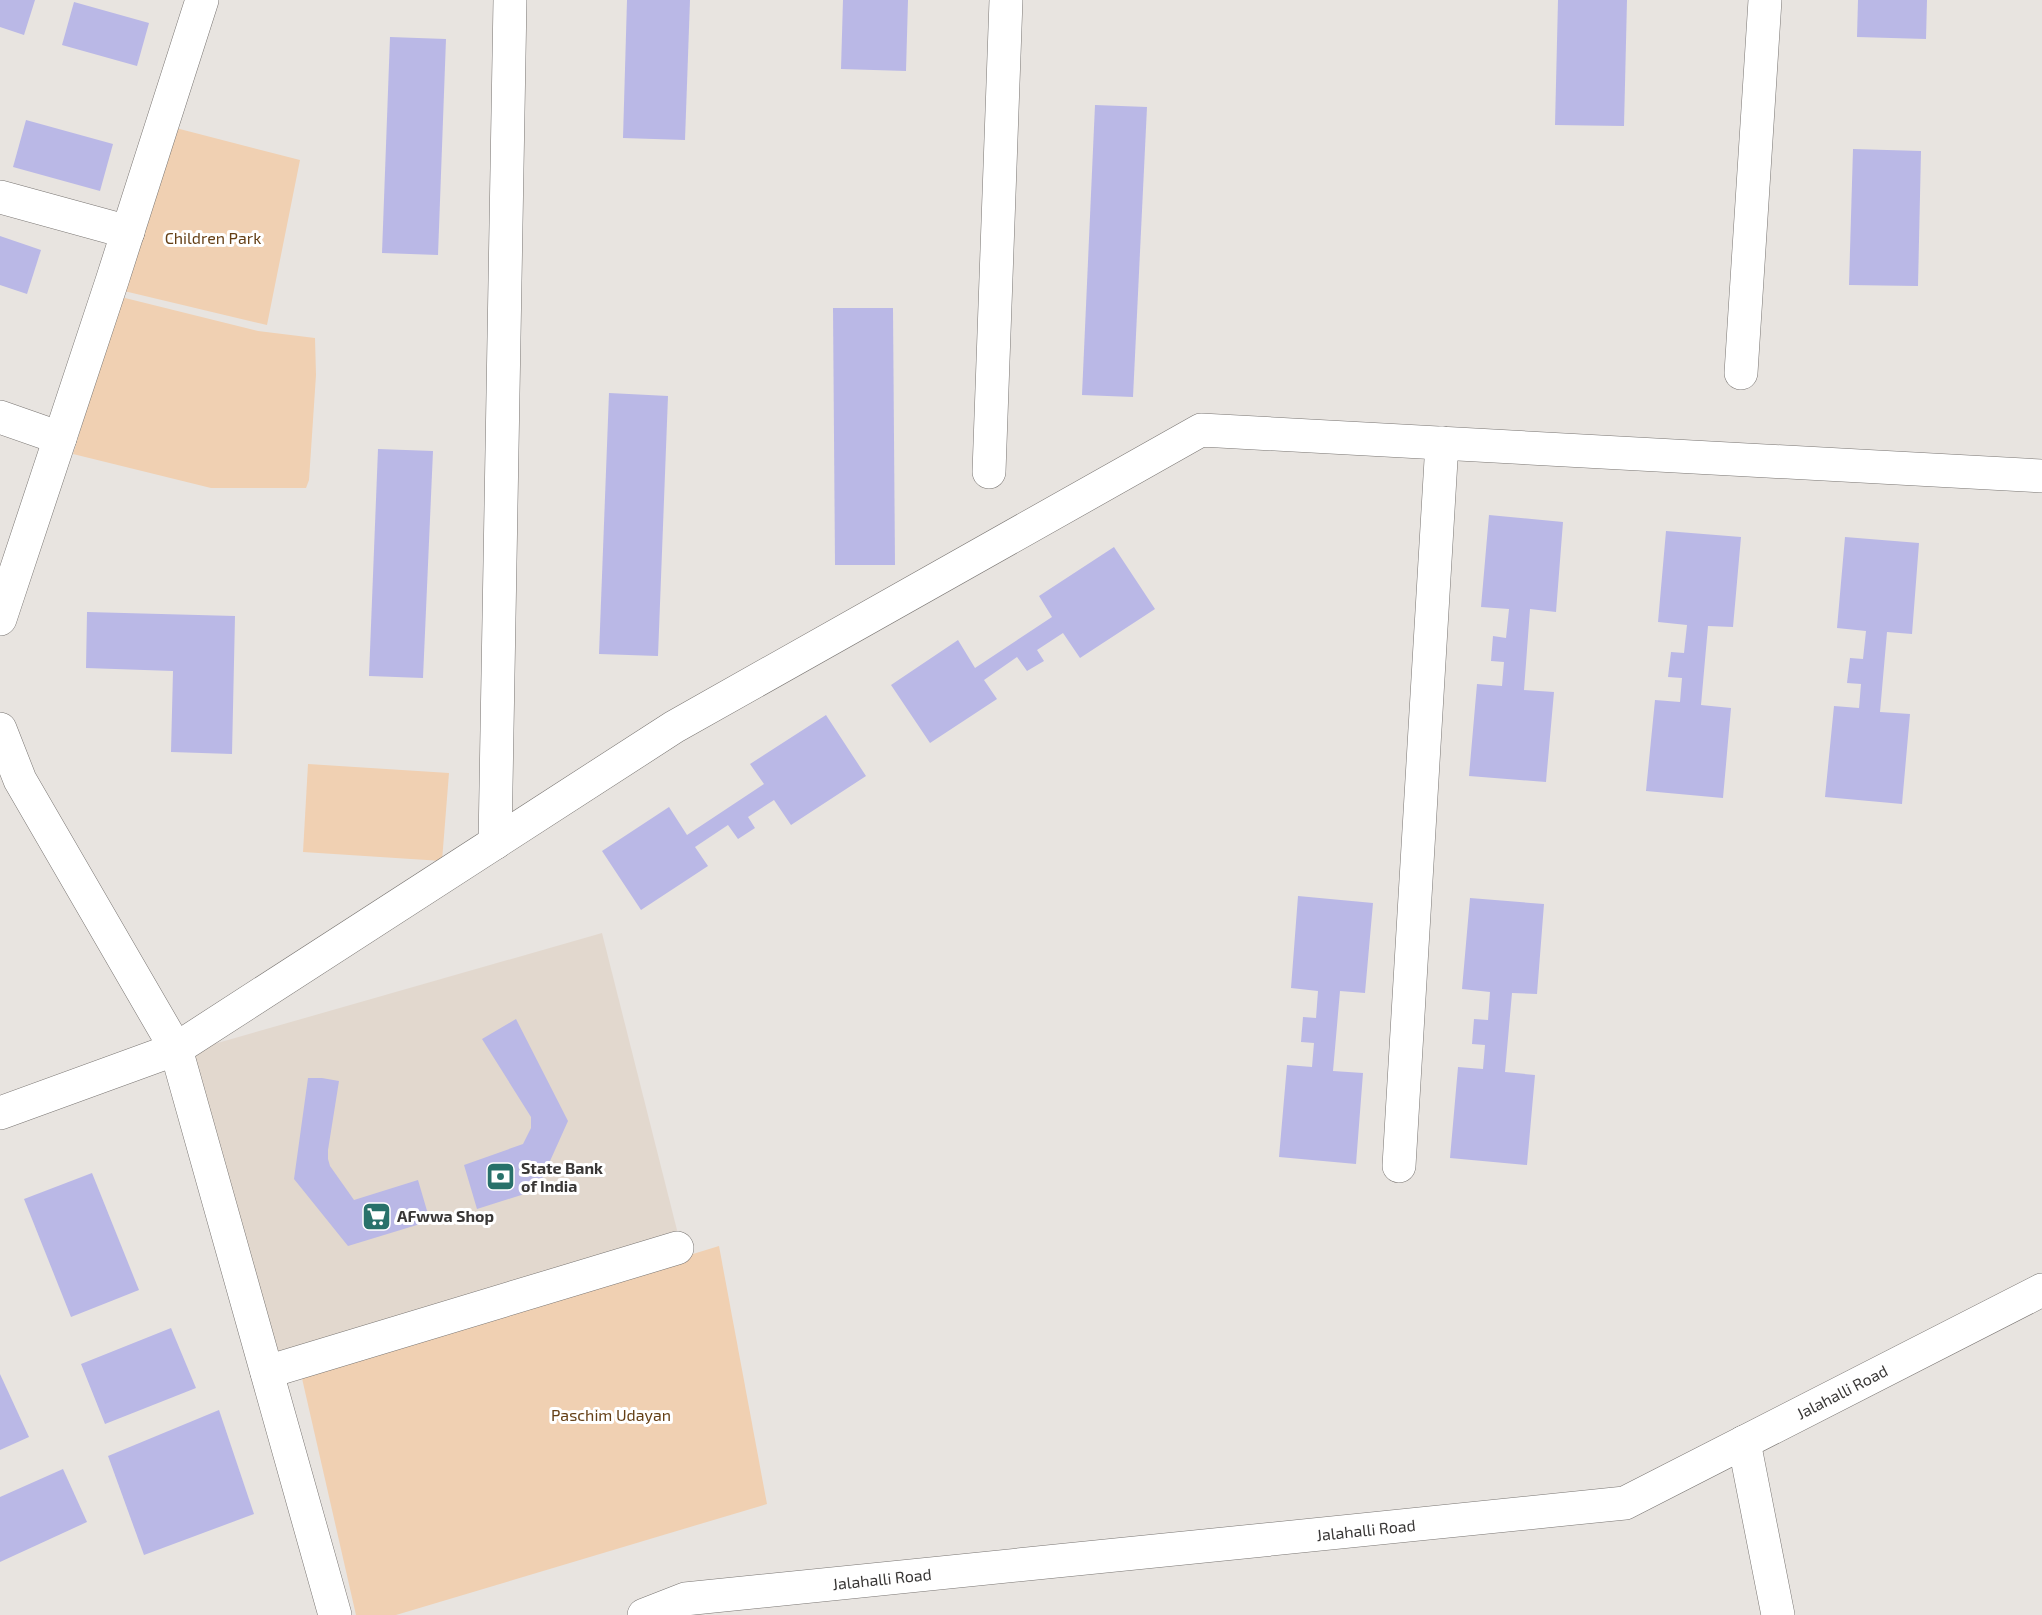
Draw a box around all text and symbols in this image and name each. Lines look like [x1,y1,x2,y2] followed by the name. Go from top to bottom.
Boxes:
[165,228,261,247] park label: Children Park
[521,1158,603,1195] place label: State Bank of India
[484,1161,516,1193] bank icon: State Bank of India
[360,1200,392,1232] supermarket icon: AFwwa Shop
[397,1206,494,1225] place label: AFwwa Shop
[1793,1360,1891,1423] street label: Jalahalli Road
[551,1405,671,1424] park label: Paschim Udayan
[1315,1515,1417,1544] street label: Jalahalli Road
[831,1564,933,1593] street label: Jalahalli Road

